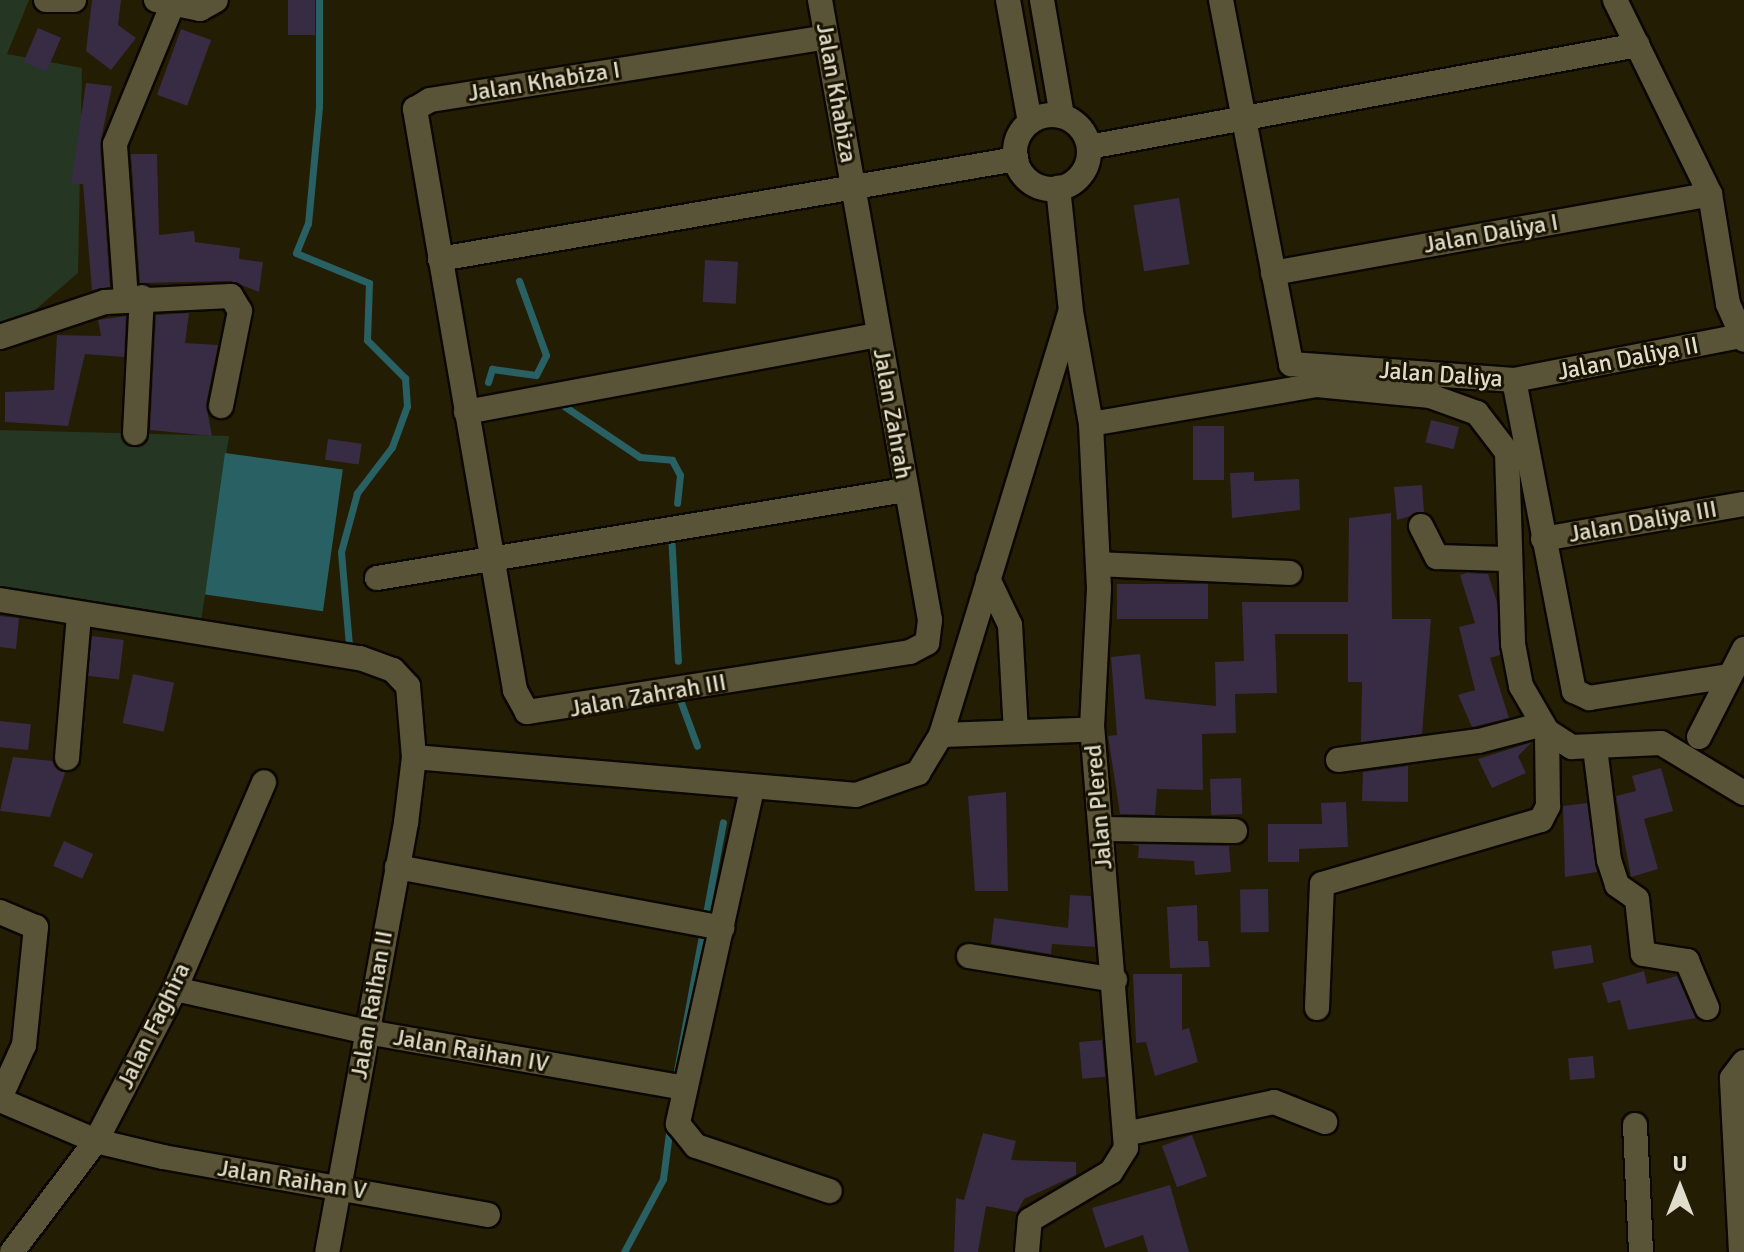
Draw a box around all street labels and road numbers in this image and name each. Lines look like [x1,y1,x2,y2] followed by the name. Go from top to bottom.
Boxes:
[810,21,862,165] street label: Jalan Khabiza
[466,56,622,108] street label: Jalan Khabiza I
[1422,208,1560,260] street label: Jalan Daliya I
[1555,331,1701,387] street label: Jalan Daliya II
[866,346,918,482] street label: Jalan Zahrah
[1378,356,1504,394] street label: Jalan Daliya
[1567,495,1719,549] street label: Jalan Daliya III
[567,668,729,724] street label: Jalan Zahrah III
[1079,743,1119,871] street label: Jalan Plered
[345,928,399,1082] street label: Jalan Raihan II
[111,958,197,1094] street label: Jalan Faghira
[391,1023,551,1079] street label: Jalan Raihan IV
[216,1154,368,1206] street label: Jalan Raihan V

